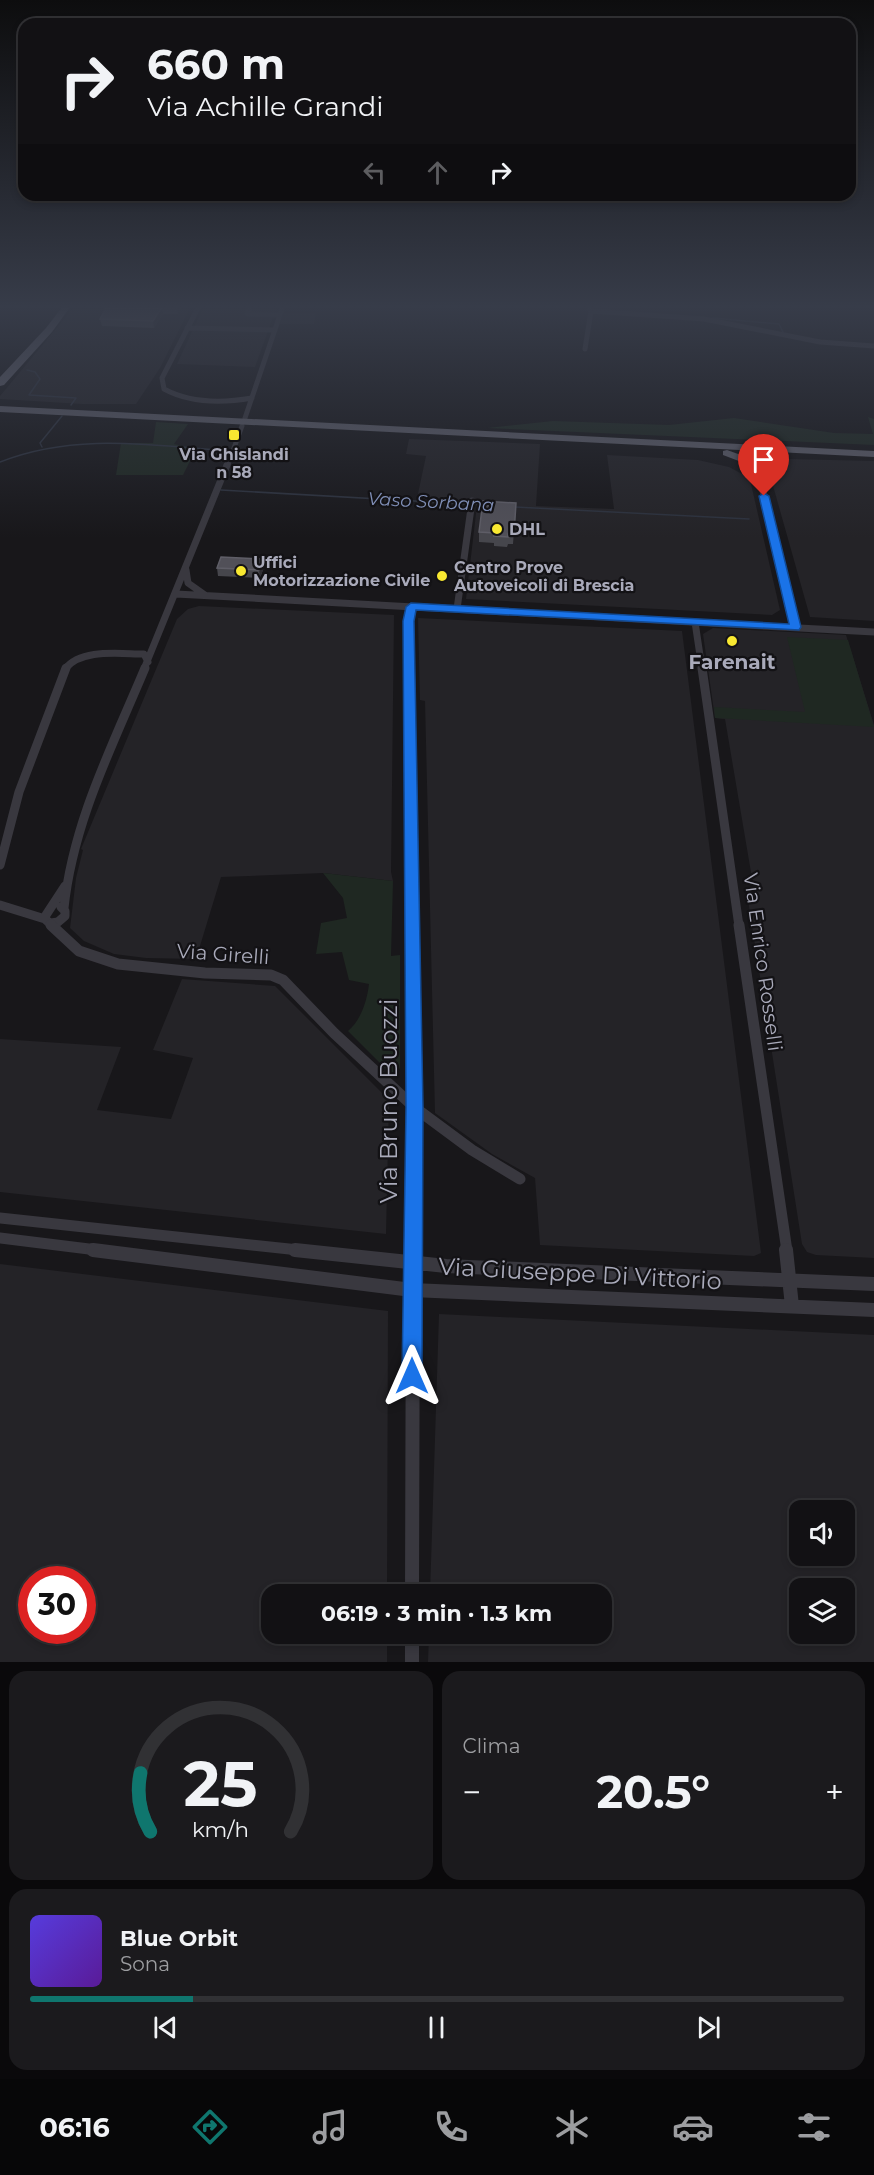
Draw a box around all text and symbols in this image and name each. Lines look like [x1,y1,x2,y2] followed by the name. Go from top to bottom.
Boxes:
[147,38,285,90] text: 660 m
[48,42,126,120] icon: right
[147,90,384,123] text: Via Achille Grandi
[358,156,391,189] icon: left
[421,156,454,189] icon: ahead
[484,156,517,189] icon: right
[227,428,241,442] marker: Via Ghislandi n 58
[738,434,789,496] pin
[747,443,780,476] icon: arrive
[178,445,289,482] place label: Via Ghislandi n 58
[367,488,495,516] water label: Vaso Sorbana
[509,520,545,539] place label: DHL
[490,522,504,536] marker: DHL
[253,553,430,590] place label: Uffici Motorizzazione Civile
[453,558,634,595] place label: Centro Prove Autoveicoli di Brescia
[234,564,248,578] marker: Uffici Motorizzazione Civile
[435,569,449,583] marker: Centro Prove Autoveicoli di Brescia
[725,634,739,648] marker: Farenait
[689,650,776,674] place label: Farenait
[739,871,787,1053] street label: Via Enrico Rosselli
[176,939,270,969] street label: Via Girelli
[374,999,403,1203] street label: Via Bruno Buozzi
[438,1252,722,1295] street label: Via Giuseppe Di Vittorio
[380,1344,444,1408] position arrow
[789,1500,855,1644] map controls
[789,1500,855,1566] button: sound
[18,1566,96,1644] speed limit sign: 30
[789,1578,855,1644] button: layers
[321,1600,552,1627] text: 06:19 · 3 min · 1.3 km
[463,1734,520,1758] text: Clima
[184,1746,258,1822] text: 25
[596,1764,710,1819] text: 20.5°
[463,1772,481,1812] text: −
[825,1772,844,1812] text: +
[192,1817,249,1843] text: km/h
[120,1925,238,1952] text: Blue Orbit
[120,1952,170,1976] text: Sona
[149,2011,182,2044] icon: previous
[420,2011,453,2044] icon: pause
[692,2011,725,2044] icon: next
[189,2106,231,2148] icon: directions
[309,2106,351,2148] icon: music
[430,2106,472,2148] icon: phone
[551,2106,593,2148] icon: climate
[672,2106,714,2148] icon: car
[793,2106,835,2148] icon: filters
[39,2111,110,2144] text: 06:16

